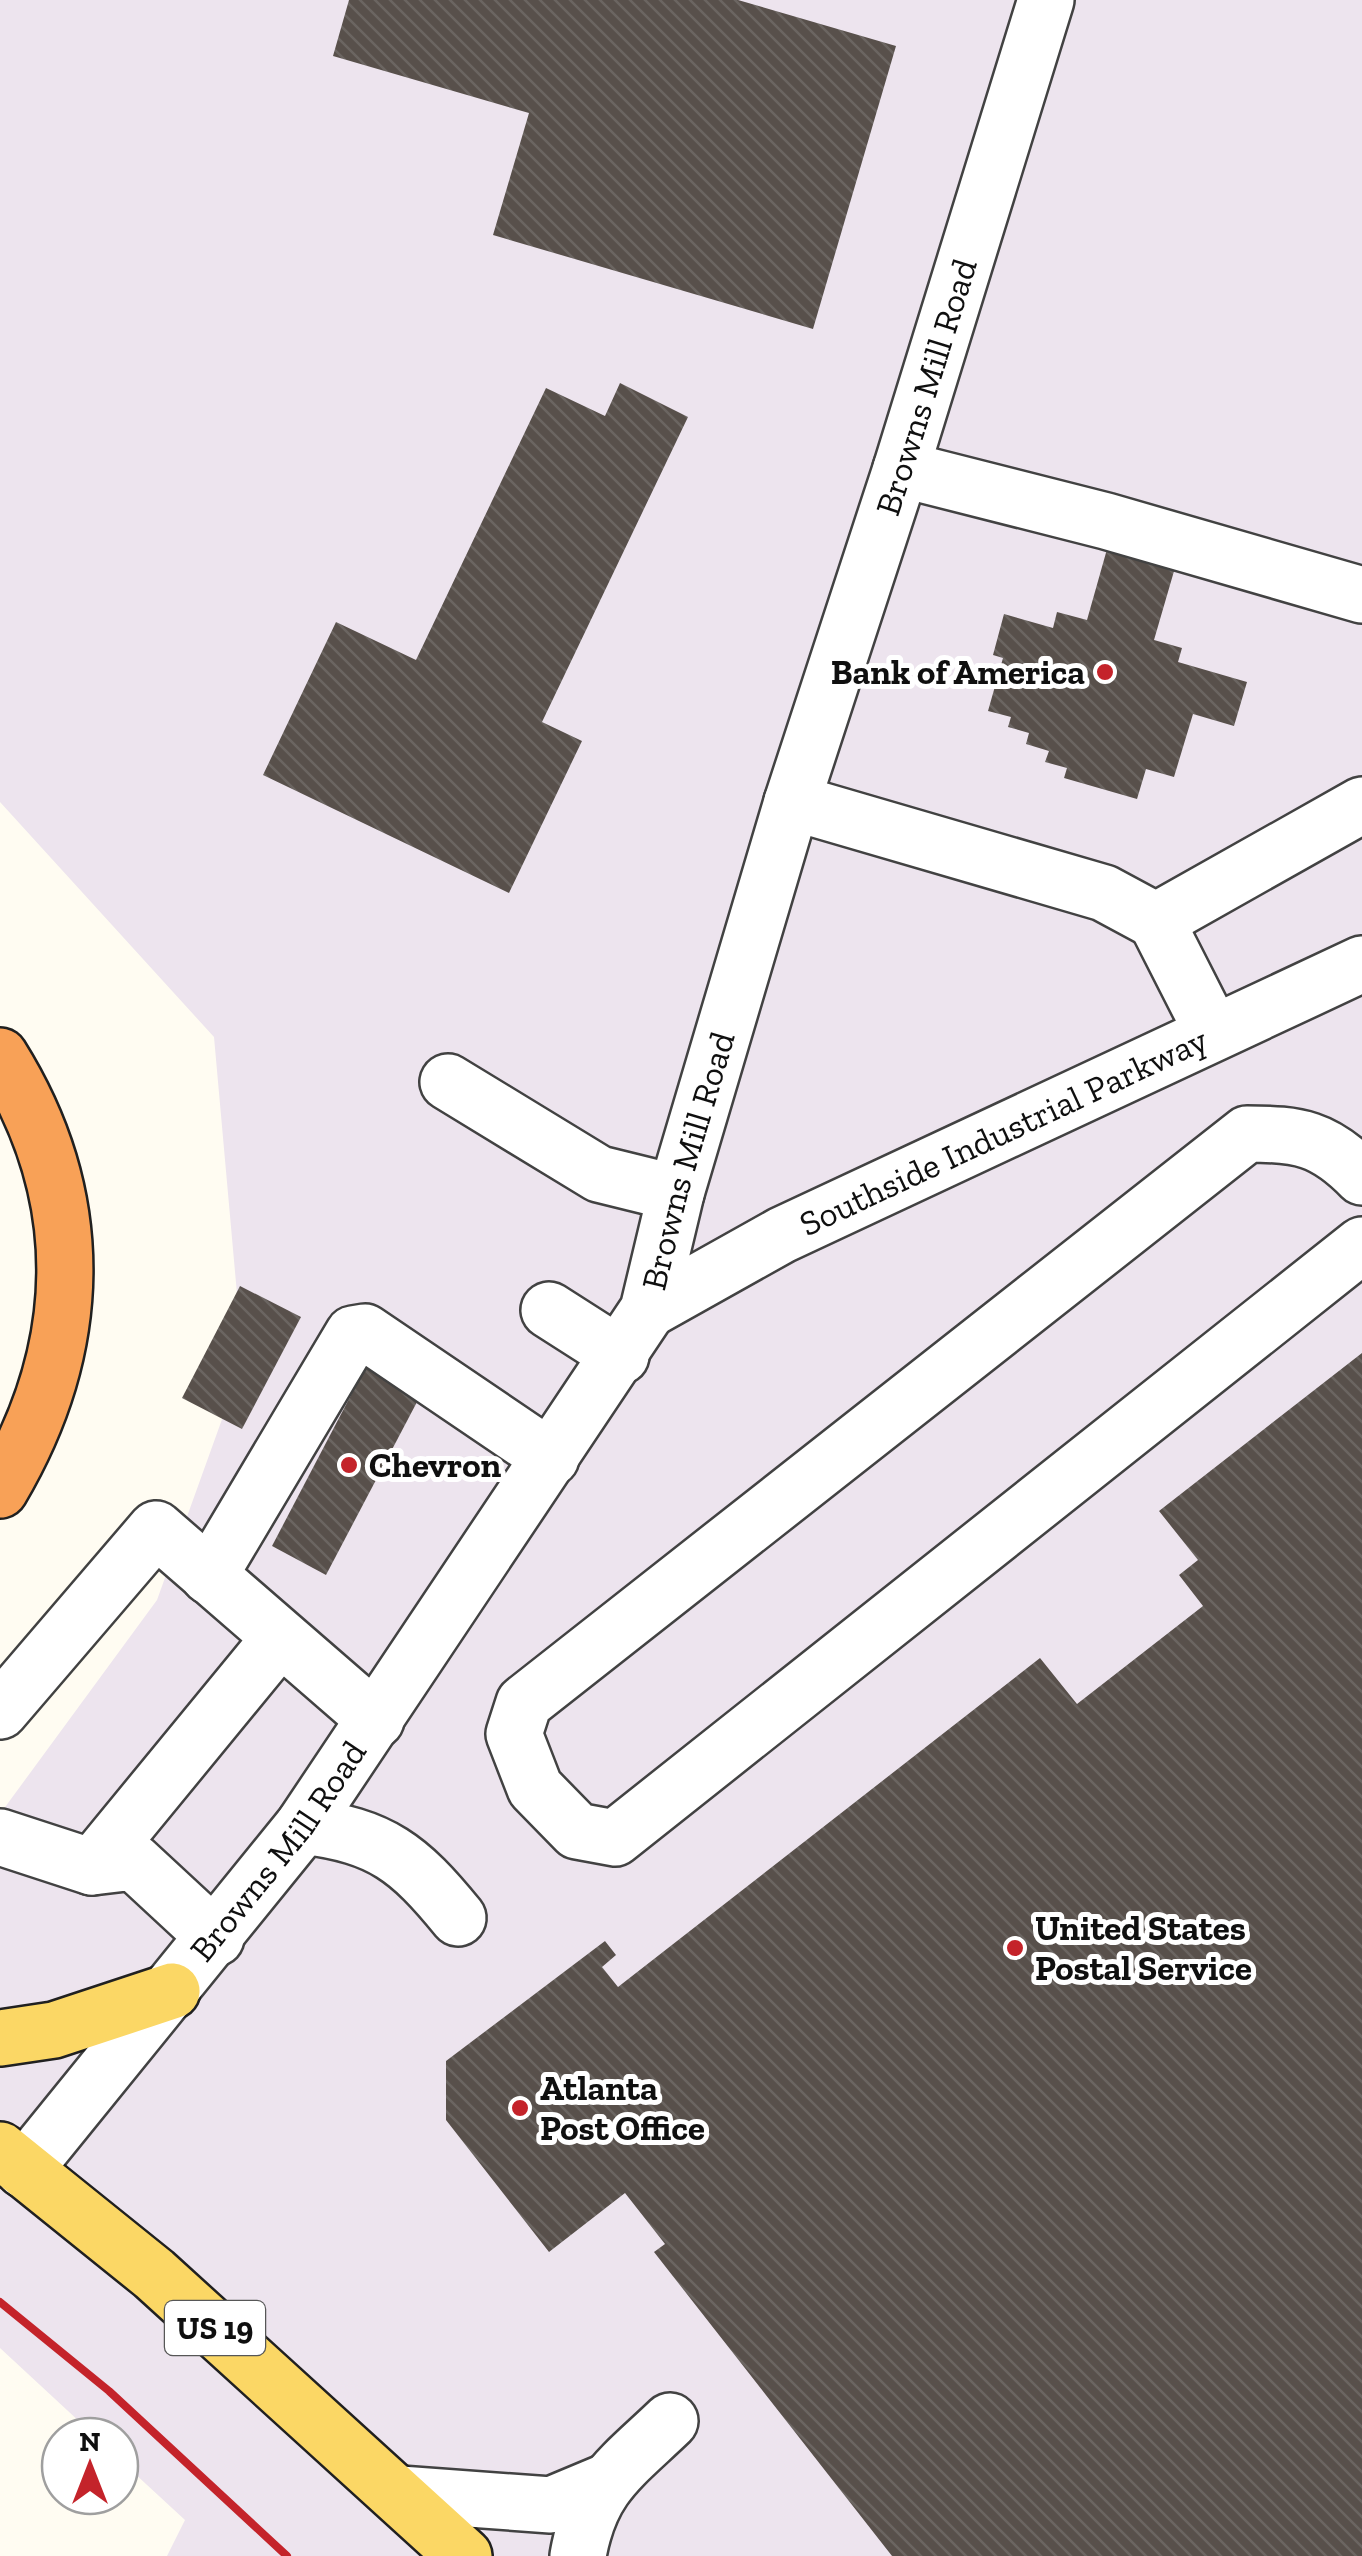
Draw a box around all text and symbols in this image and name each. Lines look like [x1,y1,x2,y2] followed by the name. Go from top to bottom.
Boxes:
[866,254,986,520] street label: Browns Mill Road
[831,651,1085,693] place label: Bank of America
[1094,661,1116,683] marker: Bank of America
[793,1018,1214,1245] street label: Southside Industrial Parkway
[633,1027,744,1294] street label: Browns Mill Road
[369,1444,501,1486] place label: Chevron
[338,1454,360,1476] marker: Chevron
[181,1733,375,1970] street label: Browns Mill Road
[1035,1907,1252,1989] place label: United States Postal Service
[1004,1937,1026,1959] marker: United States Postal Service
[540,2067,705,2149] place label: Atlanta Post Office
[509,2097,531,2119] marker: Atlanta Post Office
[165,2301,265,2355] road number: US 19
[40,2416,140,2516] north arrow
[79,2425,101,2458] text: N

